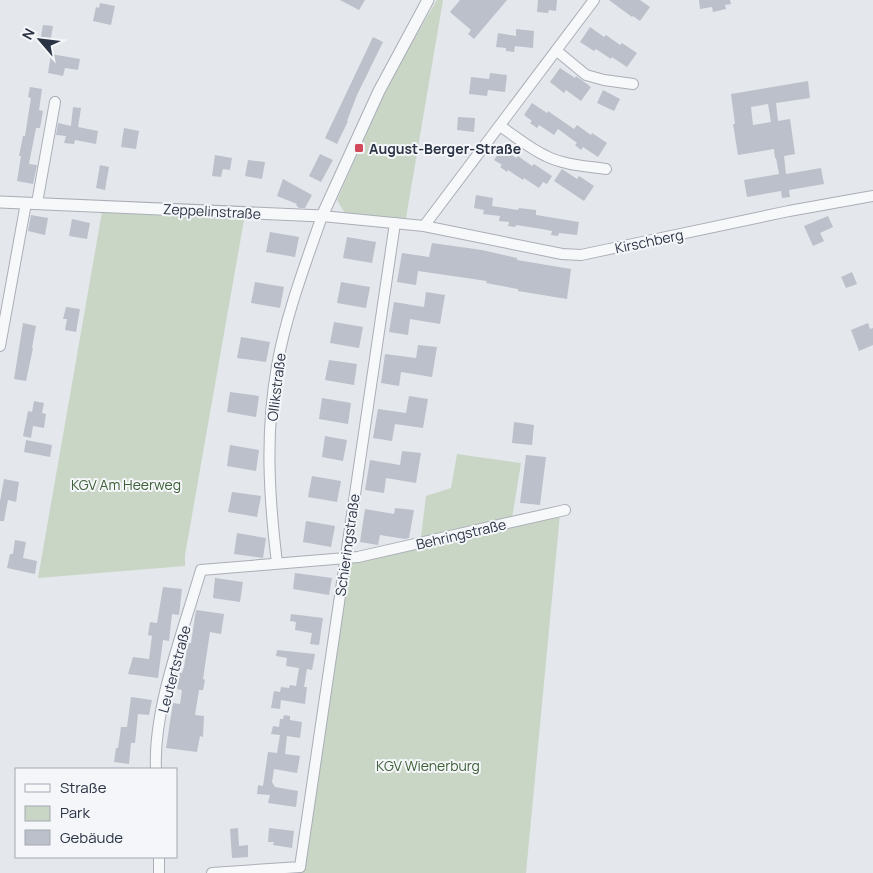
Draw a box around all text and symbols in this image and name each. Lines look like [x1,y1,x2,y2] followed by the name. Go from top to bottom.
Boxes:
[15,15,65,65] north arrow
[17,25,39,43] text: N
[369,139,521,158] place label: August-Berger-Straße
[353,142,365,154] marker: August-Berger-Straße
[162,199,262,223] street label: Zeppelinstraße
[613,225,685,257] street label: Kirschberg
[262,352,290,422] street label: Ollikstraße
[71,475,181,494] park label: KGV Am Heerweg
[330,493,364,597] street label: Schieringstraße
[414,514,508,554] street label: Behringstraße
[153,623,195,715] street label: Leutertstraße
[376,756,480,775] park label: KGV Wienerburg
[15,768,178,858] legend
[60,777,107,798] text: Straße
[60,802,90,823] text: Park
[60,827,123,848] text: Gebäude

